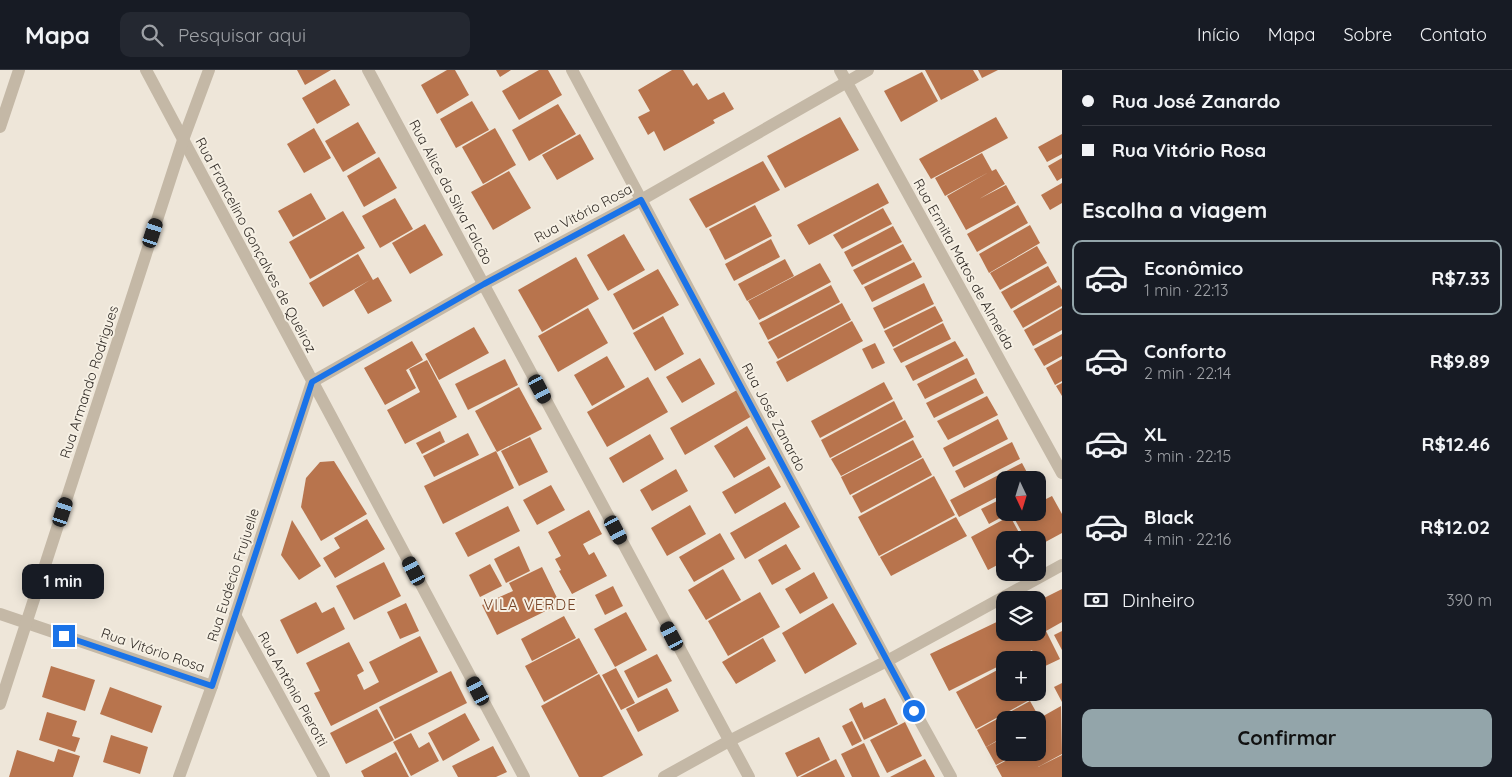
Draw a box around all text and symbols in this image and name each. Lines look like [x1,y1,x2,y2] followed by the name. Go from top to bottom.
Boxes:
[120,12,470,57] search box
[25,20,90,50] text: Mapa
[138,21,166,49] icon: search
[178,23,306,47] text: Pesquisar aqui
[1197,23,1240,46] text: Início
[1268,23,1315,46] text: Mapa
[1343,23,1392,46] text: Sobre
[1420,23,1487,46] text: Contato
[1112,89,1280,113] text: Rua José Zanardo
[405,117,497,267] street label: Rua Alice da Silva Falcão
[191,134,321,356] street label: Rua Francelino Gonçalves de Queiroz
[1112,138,1266,162] text: Rua Vitório Rosa
[909,176,1019,352] street label: Rua Ermita Matos de Almeida
[531,180,635,246] street label: Rua Vitório Rosa
[1082,196,1267,224] text: Escolha a viagem
[141,216,164,250] car
[1084,255,1129,300] icon: car
[1144,256,1243,280] text: Econômico
[1431,266,1490,290] text: R$7.33
[1144,280,1228,300] text: 1 min · 22:13
[56,303,122,461] street label: Rua Armando Rodrigues
[1084,338,1129,383] icon: car
[1144,339,1226,363] text: Conforto
[1430,349,1490,373] text: R$9.89
[738,360,810,474] street label: Rua José Zanardo
[1144,363,1231,383] text: 2 min · 22:14
[526,372,553,406] car
[1084,421,1129,466] icon: car
[1144,422,1167,446] text: XL
[1422,432,1490,456] text: R$12.46
[1144,446,1231,466] text: 3 min · 22:15
[996,471,1046,521] north arrow
[996,471,1046,761] map controls
[51,495,74,529] car
[1084,504,1129,549] icon: car
[1144,505,1194,529] text: Black
[203,506,263,644] street label: Rua Eudécio Frujuelle
[602,513,629,547] car
[1420,515,1490,539] text: R$12.02
[1144,529,1231,549] text: 4 min · 22:16
[996,531,1046,581] button: locate
[400,554,427,588] car
[23,564,105,598] callout: 1 min
[44,571,82,591] text: 1 min
[1082,586,1110,614] icon: cash
[1122,588,1195,612] text: Dinheiro
[1446,590,1492,610] text: 390 m
[996,591,1046,641] button: layers
[483,595,577,614] district label: VILA VERDE
[658,619,685,653] car
[99,624,207,676] street label: Rua Vitório Rosa
[53,625,75,647] route end
[254,628,332,750] street label: Rua Antônio Pierotti
[996,651,1046,701] button: +
[464,674,491,708] car
[903,700,925,722] route start
[1082,709,1492,767] button: Confirmar
[996,711,1046,761] button: −

